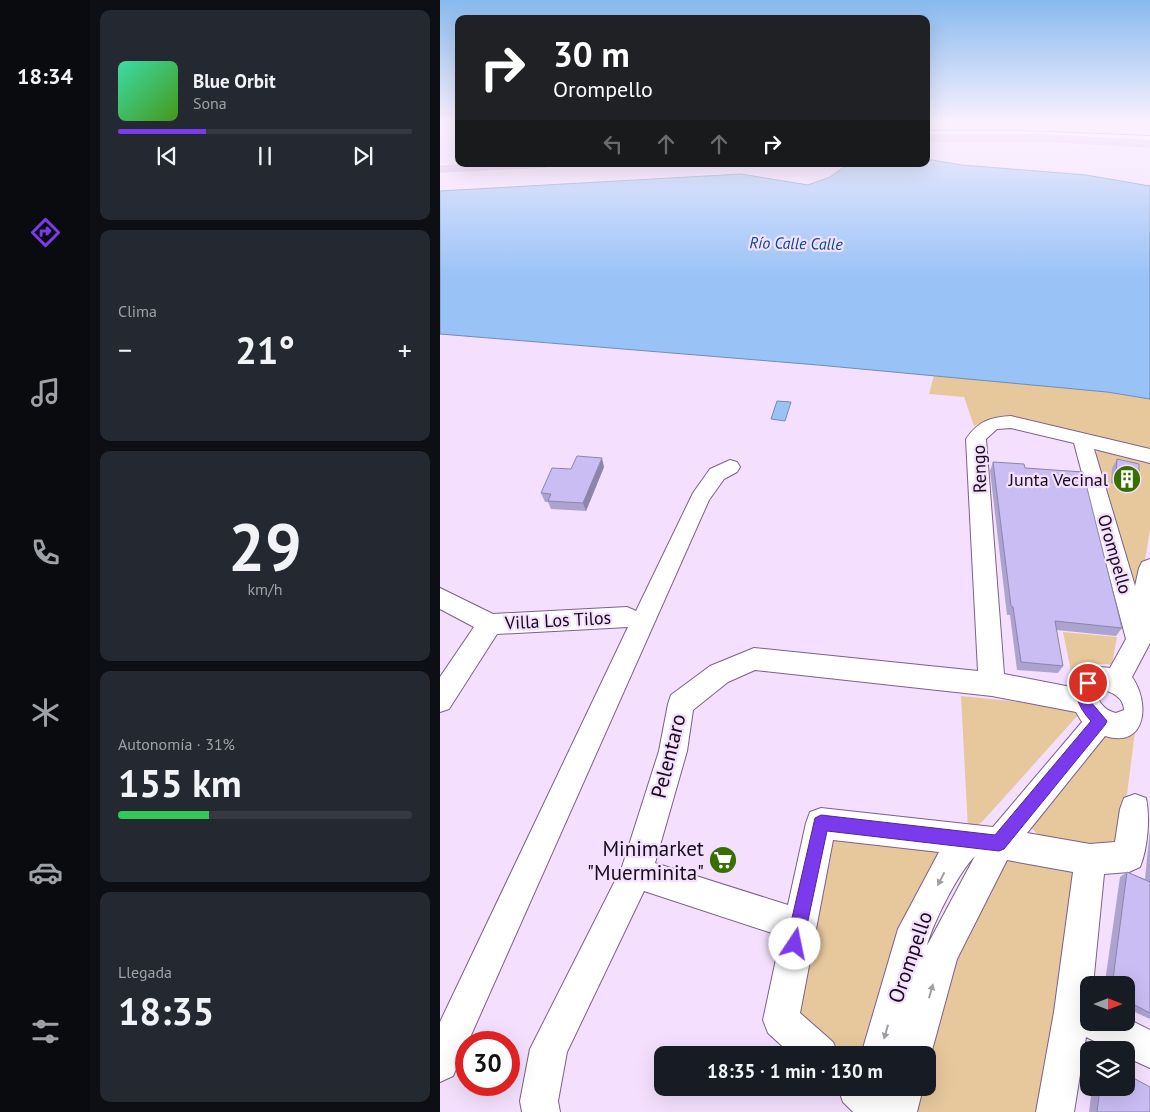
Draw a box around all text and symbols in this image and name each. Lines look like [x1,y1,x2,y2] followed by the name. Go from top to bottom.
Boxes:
[553,31,630,77] text: 30 m
[470,35,535,100] icon: right
[17,62,73,90] text: 18:34
[193,69,276,93] text: Blue Orbit
[553,75,653,103] text: Orompello
[193,93,227,113] text: Sona
[599,130,627,158] icon: left
[652,130,680,158] icon: ahead
[705,130,733,158] icon: ahead
[758,130,786,158] icon: right
[153,142,181,170] icon: previous
[251,142,279,170] icon: pause
[349,142,377,170] icon: next
[28,215,63,250] icon: directions
[749,232,843,254] water label: Río Calle Calle
[118,301,157,321] text: Clima
[235,325,295,374] text: 21°
[118,331,132,368] text: −
[398,331,412,368] text: +
[28,375,63,410] icon: music
[967,445,991,493] street label: Rengo
[1112,464,1142,494] building icon: Junta Vecinal
[1008,468,1109,491] place label: Junta Vecinal
[228,504,302,588] text: 29
[1093,512,1137,596] street label: Orompello
[28,535,63,570] icon: phone
[247,579,283,599] text: km/h
[503,606,612,634] street label: Villa Los Tilos
[1067,662,1109,704] pin
[1074,669,1102,697] icon: arrive
[28,695,63,730] icon: climate
[645,711,691,801] street label: Pelentaro
[118,734,235,754] text: Autonomía · 31%
[118,758,242,807] text: 155 km
[587,835,704,886] place label: Minimarket "Muerminita"
[708,845,738,875] supermarket icon: Minimarket "Muerminita"
[28,855,63,890] icon: car
[937,872,945,887] one-way arrow
[882,908,938,1006] street label: Orompello
[768,917,820,969] position arrow
[118,962,172,982] text: Llegada
[1080,976,1135,1031] north arrow
[1080,976,1135,1096] map controls
[927,984,935,999] one-way arrow
[118,986,214,1035] text: 18:35
[28,1014,63,1049] icon: filters
[881,1024,889,1039] one-way arrow
[455,1031,520,1096] speed limit sign: 30
[1080,1041,1135,1096] button: layers
[707,1059,883,1083] text: 18:35 · 1 min · 130 m

